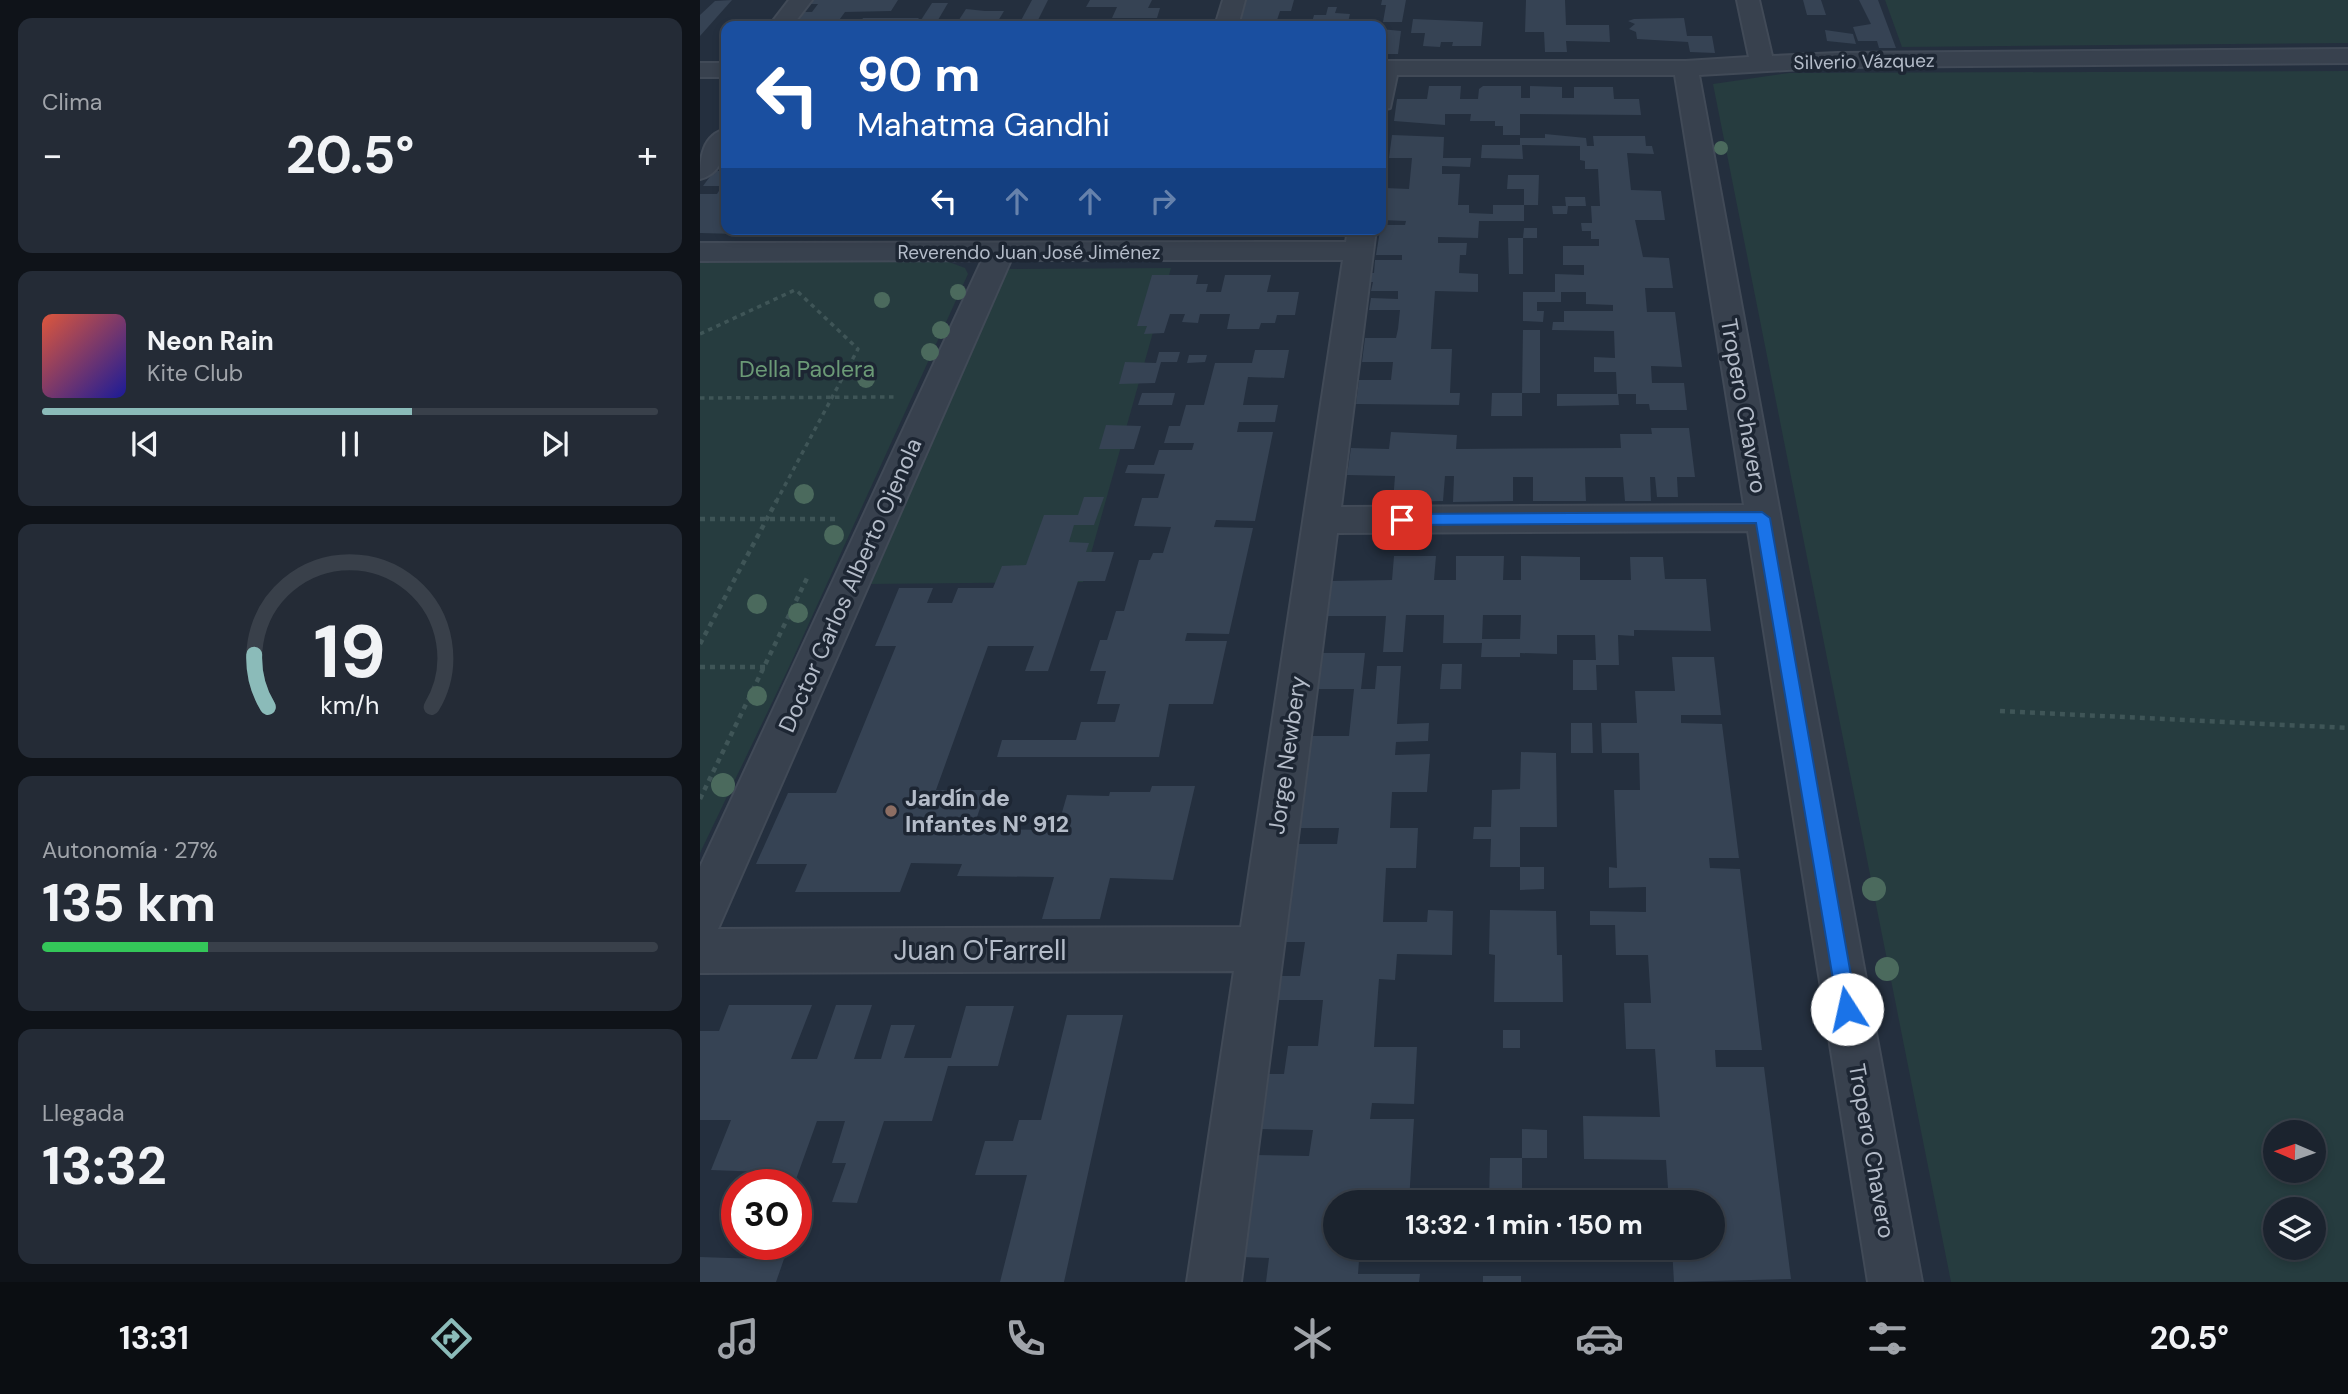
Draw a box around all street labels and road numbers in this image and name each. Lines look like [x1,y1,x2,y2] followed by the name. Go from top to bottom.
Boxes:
[1793,48,1935,75] street label: Silverio Vázquez
[897,240,1161,265] street label: Reverendo Juan José Jiménez
[1714,316,1774,496] street label: Tropero Chavero
[771,433,929,737] street label: Doctor Carlos Alberto Ojenola
[1261,674,1313,836] street label: Jorge Newbery
[894,932,1066,969] street label: Juan O'Farrell
[1842,1061,1902,1241] street label: Tropero Chavero

